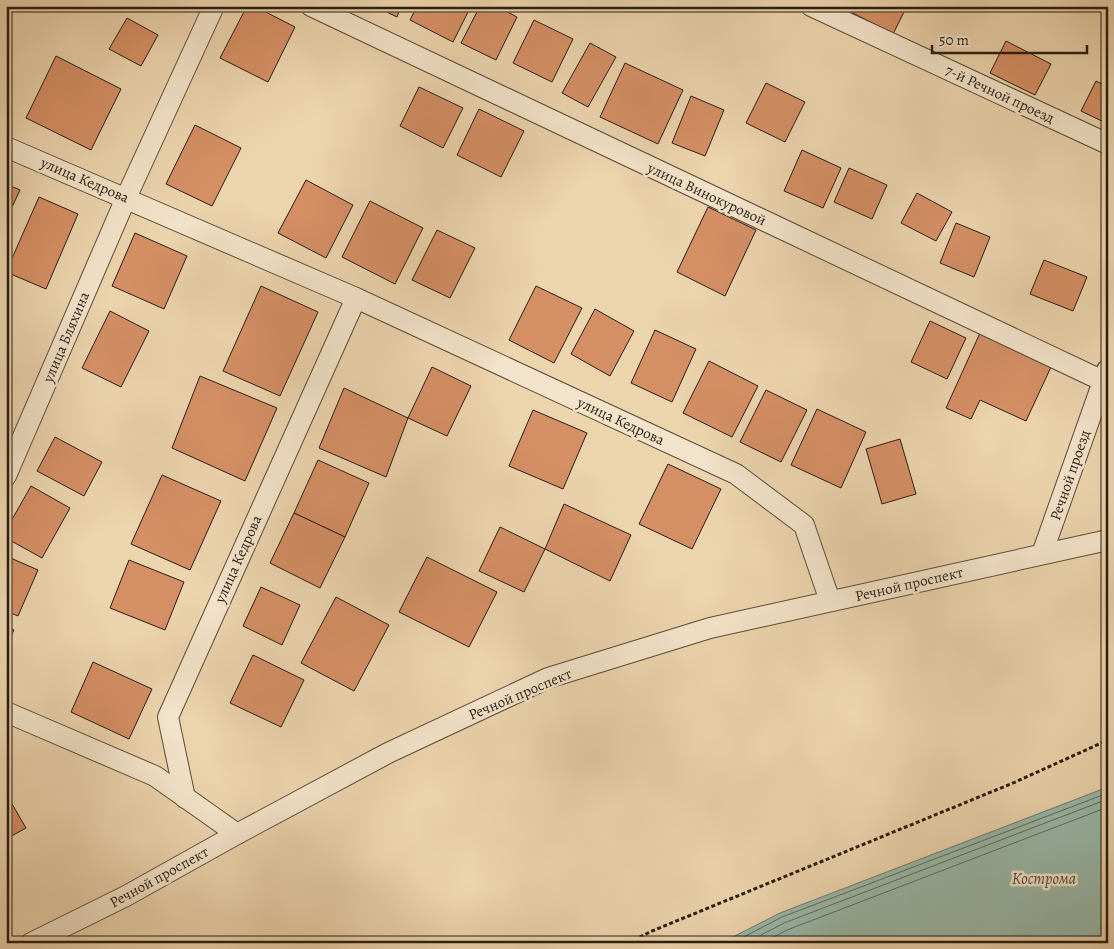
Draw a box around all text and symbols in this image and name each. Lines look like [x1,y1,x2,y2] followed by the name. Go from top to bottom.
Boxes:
[932,22,1086,54] scale bar
[939,30,969,50] text: 50 m
[942,60,1058,128] street label: 7-й Речной проезд
[37,152,132,208] street label: улица Кедрова
[644,157,770,230] street label: улица Винокуровой
[38,289,94,386] street label: улица Бляхина
[573,392,668,450] street label: улица Кедрова
[1045,427,1095,523] street label: Речной проезд
[209,512,266,607] street label: улица Кедрова
[853,562,965,606] street label: Речной проспект
[465,663,575,725] street label: Речной проспект
[106,841,212,912] street label: Речной проспект
[1012,868,1076,890] water label: Кострома

